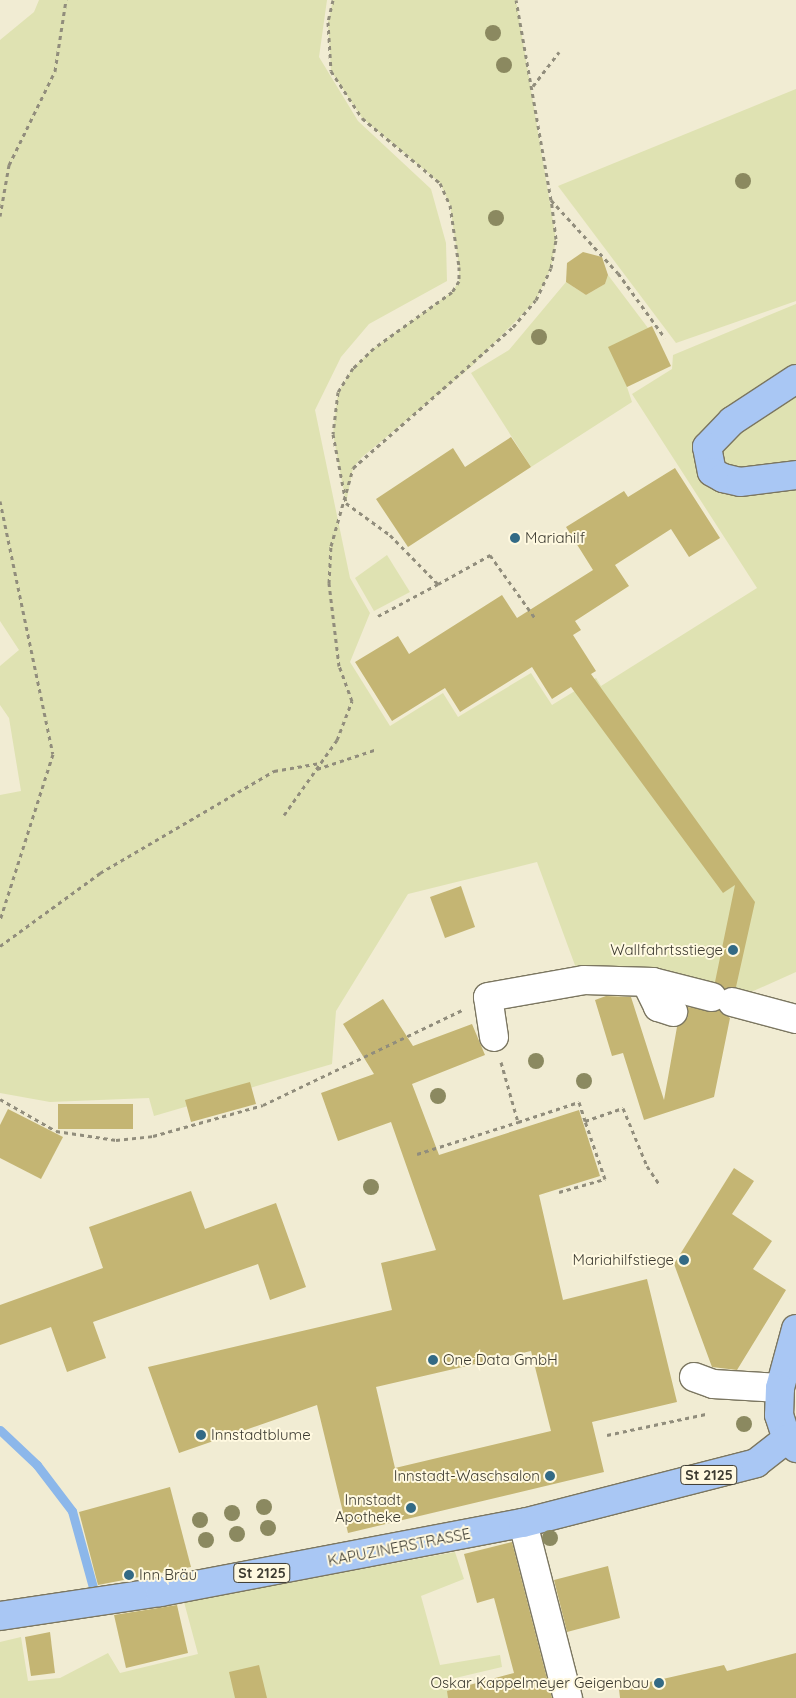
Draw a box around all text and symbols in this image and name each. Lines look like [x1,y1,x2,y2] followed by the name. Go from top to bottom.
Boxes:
[525,529,585,547] place label: Mariahilf
[509,532,521,544] marker: Mariahilf
[610,941,723,959] place label: Wallfahrtsstiege
[727,944,739,956] marker: Wallfahrtsstiege
[573,1251,674,1269] place label: Mariahilfstiege
[678,1254,690,1266] marker: Mariahilfstiege
[443,1351,558,1369] place label: One Data GmbH
[427,1354,439,1366] marker: One Data GmbH
[211,1426,311,1444] place label: Innstadtblume
[195,1429,207,1441] marker: Innstadtblume
[680,1464,738,1486] road number: St 2125
[394,1467,540,1485] place label: Innstadt-Waschsalon
[544,1470,556,1482] marker: Innstadt-Waschsalon
[335,1490,401,1525] place label: Innstadt Apotheke
[405,1502,417,1514] marker: Innstadt Apotheke
[326,1524,472,1570] street label: KAPUZINERSTRASSE
[233,1562,291,1585] road number: St 2125
[139,1566,197,1584] place label: Inn Bräu
[123,1569,135,1581] marker: Inn Bräu
[430,1674,649,1692] place label: Oskar Kappelmeyer Geigenbau
[653,1677,665,1689] marker: Oskar Kappelmeyer Geigenbau

